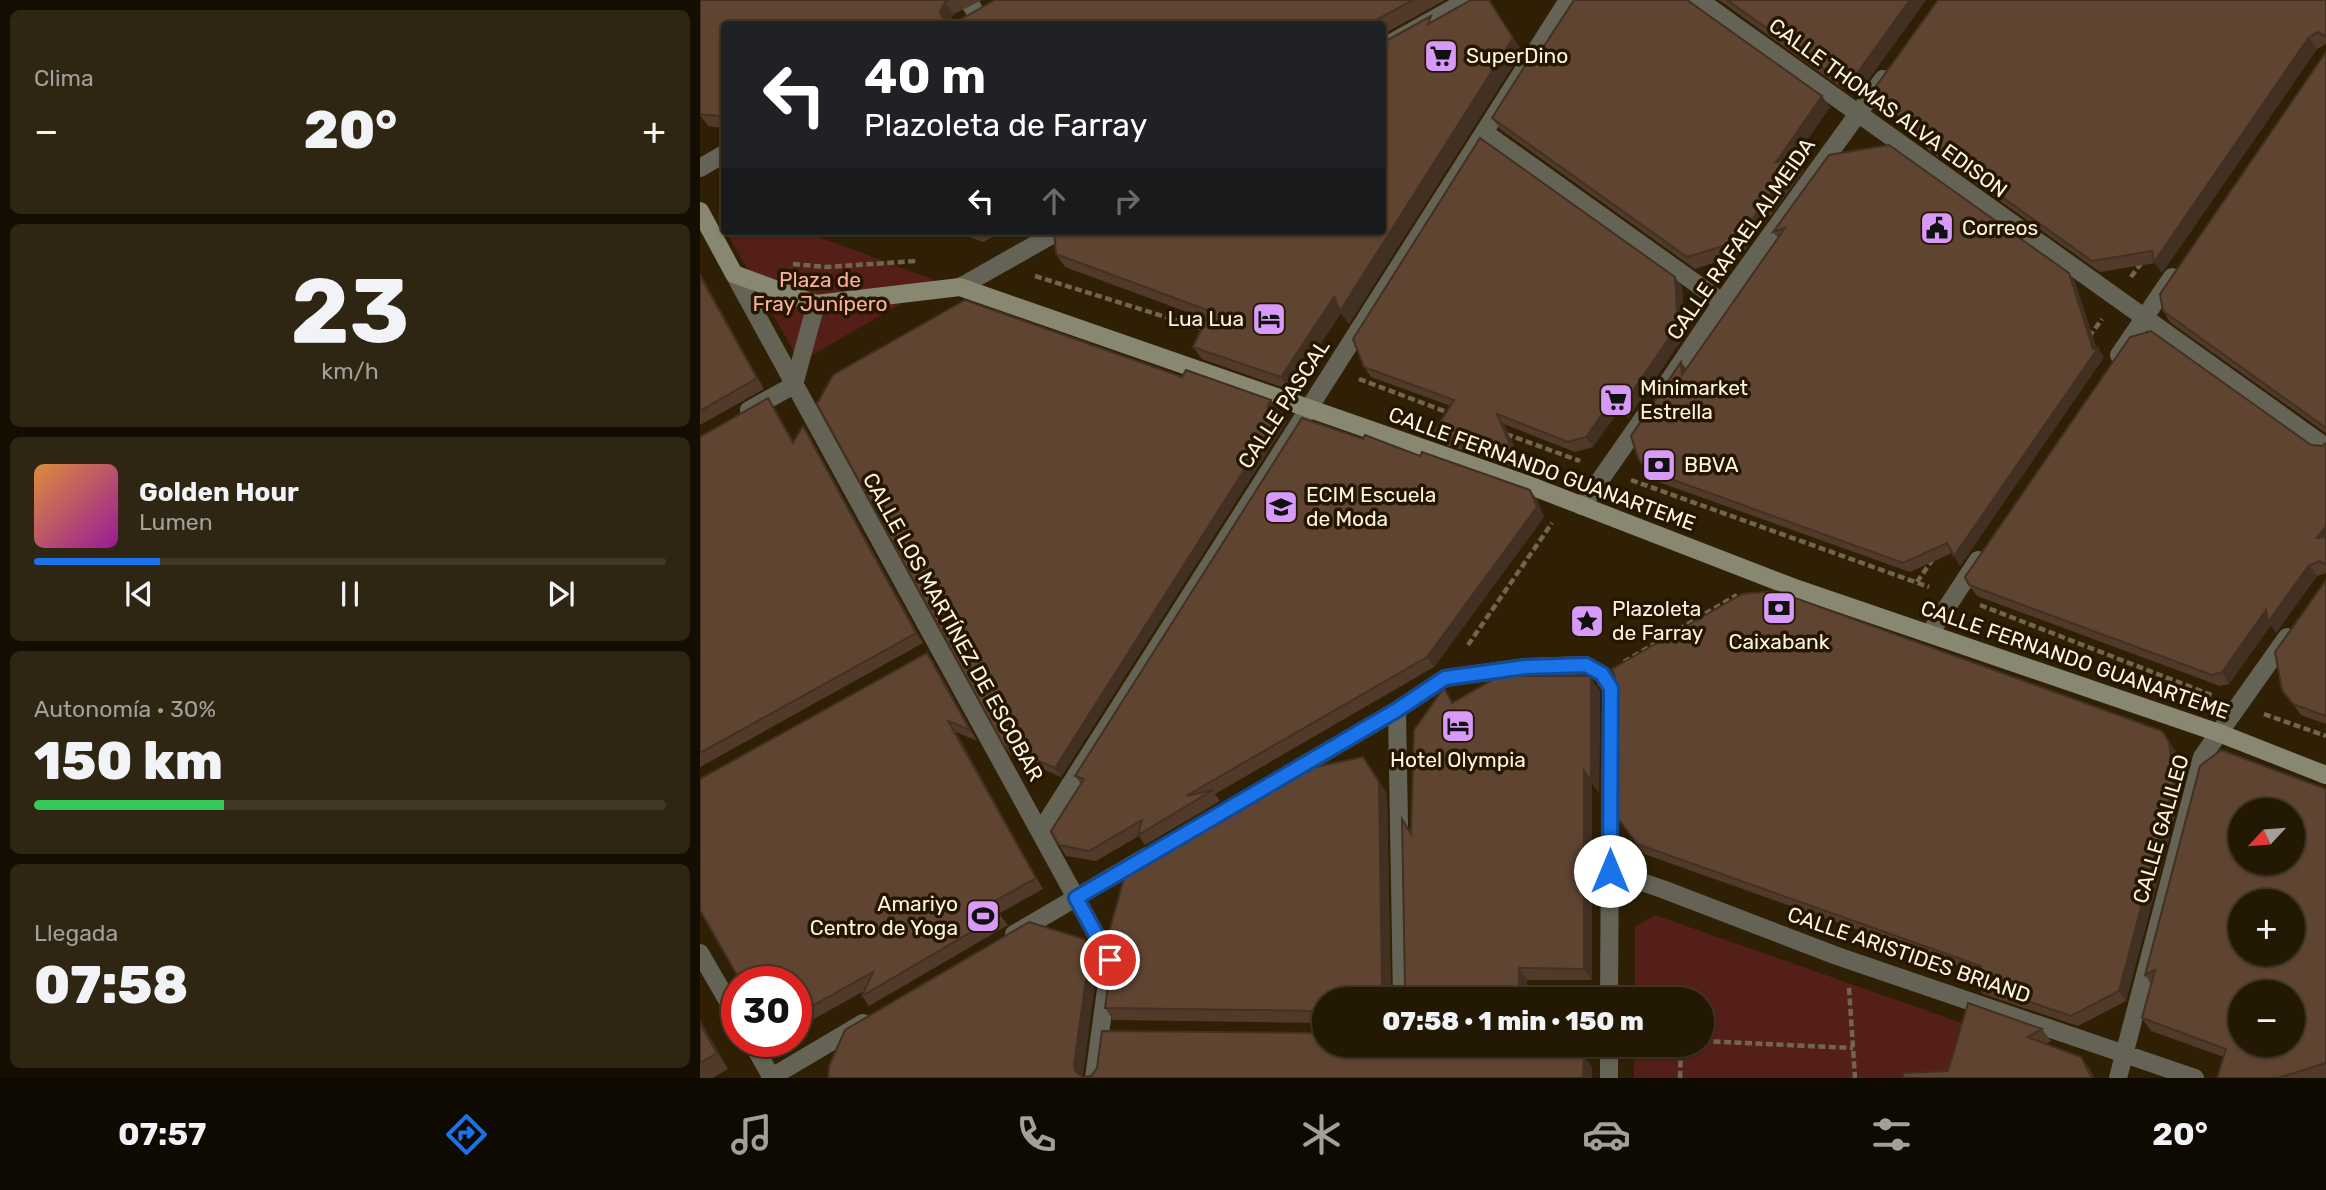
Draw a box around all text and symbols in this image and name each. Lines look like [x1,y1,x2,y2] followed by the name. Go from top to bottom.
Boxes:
[1764,13,2012,203] street label: CALLE THOMAS ALVA EDISON
[1422,37,1460,75] supermarket icon: SuperDino
[1466,43,1568,68] place label: SuperDino
[864,47,986,105] text: 40 m
[749,49,840,140] icon: left
[34,64,94,92] text: Clima
[304,99,397,161] text: 20°
[864,106,1147,144] text: Plazoleta de Farray
[34,108,59,154] text: −
[642,108,666,154] text: +
[1661,133,1820,344] street label: CALLE RAFAEL ALMEIDA
[962,182,1000,220] icon: left
[1035,182,1073,220] icon: ahead
[1108,182,1146,220] icon: right
[1918,209,1956,247] public building icon: Correos
[1962,215,2038,240] place label: Correos
[290,257,410,365] text: 23
[752,267,888,316] park label: Plaza de Fray Junípero
[1250,300,1288,338] hotel icon: Lua Lua
[1167,306,1244,331] place label: Lua Lua
[1233,334,1335,473] street label: CALLE PASCAL
[321,357,379,385] text: km/h
[1640,375,1748,424] place label: Minimarket Estrella
[1597,381,1635,419] supermarket icon: Minimarket Estrella
[1385,401,1699,536] street label: CALLE FERNANDO GUANARTEME
[1640,446,1678,484] bank icon: BBVA
[1684,452,1739,477] place label: BBVA
[858,468,1049,785] street label: CALLE LOS MARTÍNEZ DE ESCOBAR
[139,477,299,508] text: Golden Hour
[1306,482,1436,531] place label: ECIM Escuela de Moda
[1262,488,1300,526] school or university icon: ECIM Escuela de Moda
[139,508,213,536] text: Lumen
[120,575,158,613] icon: previous
[331,575,369,613] icon: pause
[542,575,580,613] icon: next
[1760,589,1798,627] bank icon: Caixabank
[1918,595,2233,724] street label: CALLE FERNANDO GUANARTEME
[1612,596,1704,645] place label: Plazoleta de Farray
[1568,602,1606,640] place icon: Plazoleta de Farray
[1728,629,1830,654] place label: Caixabank
[34,695,216,723] text: Autonomía · 30%
[1439,707,1477,745] hotel icon: Hotel Olympia
[34,730,223,792] text: 150 km
[1390,747,1526,772] place label: Hotel Olympia
[2127,752,2194,906] street label: CALLE GALILEO
[2228,798,2305,875] north arrow
[2228,798,2305,1057] map controls
[1573,834,1647,908] position arrow
[2228,889,2305,966] button: +
[810,891,958,940] place label: Amariyo Centro de Yoga
[964,897,1002,935] sports icon: Amariyo Centro de Yoga
[1784,901,2034,1008] street label: CALLE ARISTIDES BRIAND
[34,919,118,947] text: Llegada
[1080,930,1140,990] pin
[1091,941,1129,979] icon: arrive
[34,954,188,1016] text: 07:58
[721,966,812,1057] speed limit sign: 30
[2228,980,2305,1057] button: −
[1382,1006,1644,1037] text: 07:58 · 1 min · 150 m
[442,1110,491,1159] icon: directions
[727,1110,776,1159] icon: music
[1012,1110,1061,1159] icon: phone
[1297,1110,1346,1159] icon: climate
[1582,1110,1631,1159] icon: car
[1867,1110,1916,1159] icon: filters
[118,1115,206,1153] text: 07:57
[2152,1115,2208,1153] text: 20°

